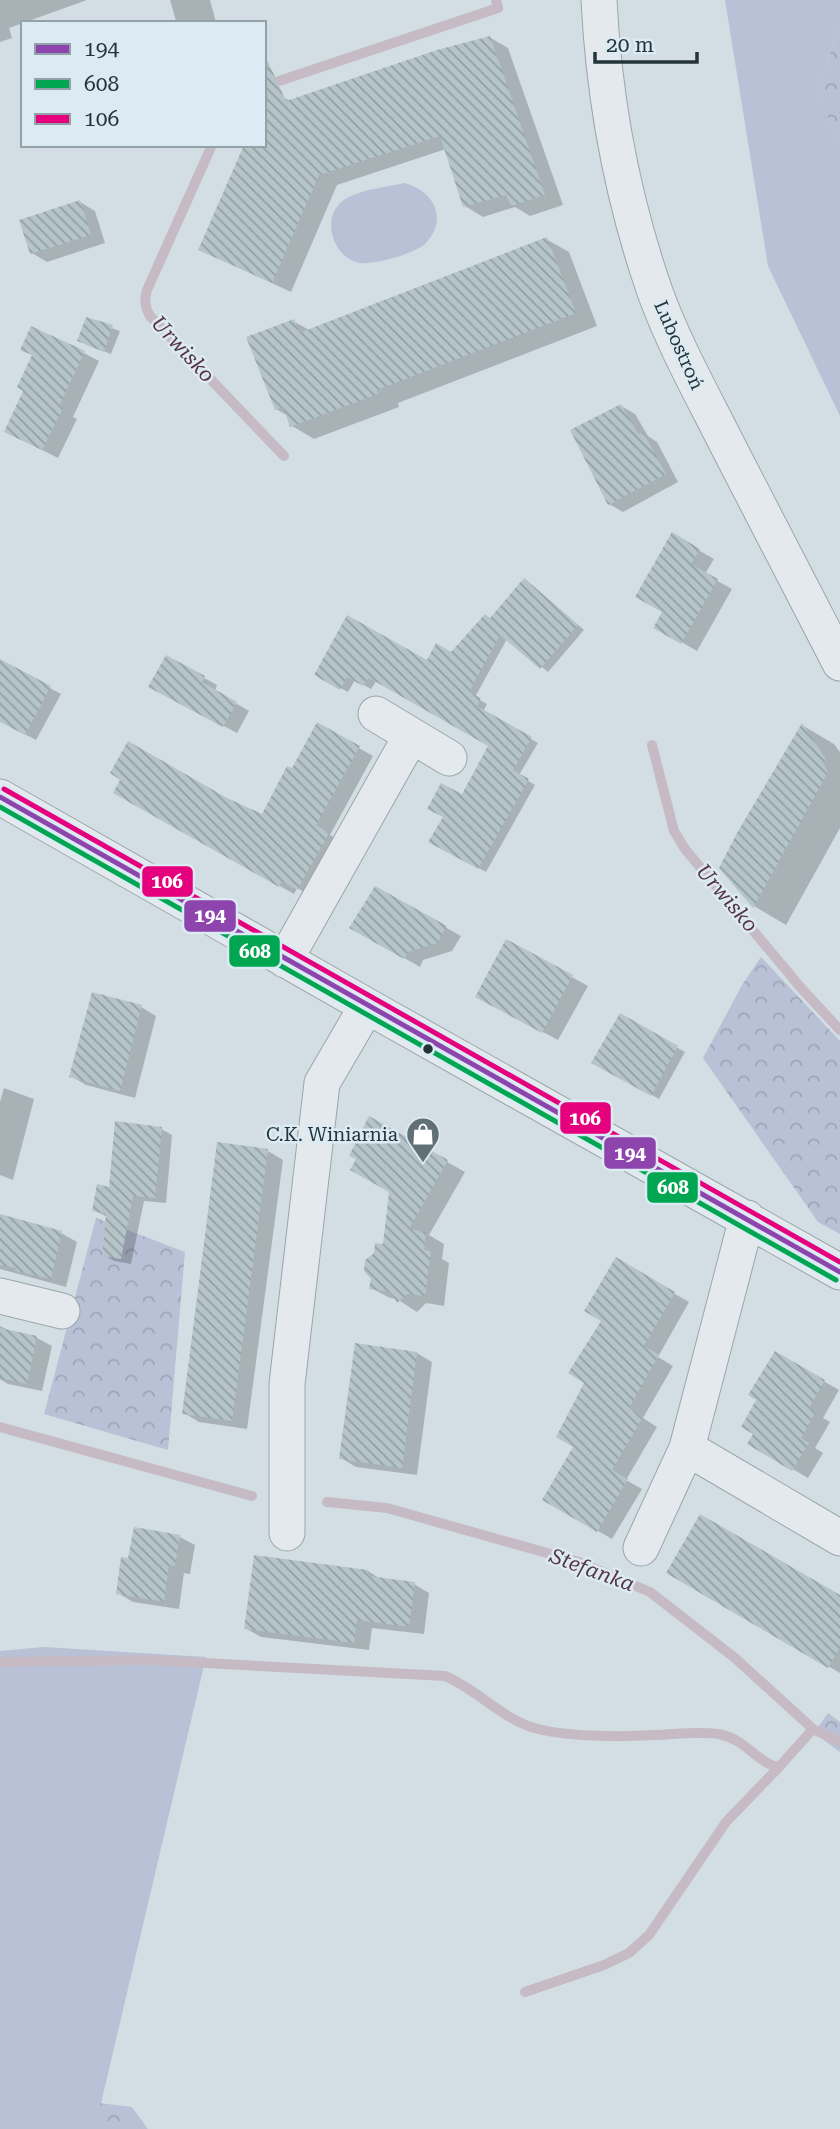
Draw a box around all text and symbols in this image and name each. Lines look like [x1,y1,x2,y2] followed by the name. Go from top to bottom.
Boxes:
[21,21,266,147] legend
[595,21,696,65] scale bar
[606,33,654,57] text: 20 m
[84,37,120,61] text: 194
[84,72,119,96] text: 608
[84,107,119,131] text: 106
[649,297,709,393] street label: Lubostroń
[146,311,220,387] water label: Urwisko
[691,859,763,937] water label: Urwisko
[141,865,194,898] line badge: 106
[151,870,183,893] text: 106
[183,899,237,933] line badge: 194
[194,904,226,927] text: 194
[228,934,281,968] line badge: 608
[239,940,271,963] text: 608
[421,1042,435,1056] unlabelled marker
[559,1101,612,1135] line badge: 106
[569,1107,601,1130] text: 106
[404,1115,442,1164] shop icon: C.K. Winiarnia
[266,1123,399,1146] place label: C.K. Winiarnia
[603,1136,657,1170] line badge: 194
[614,1142,646,1165] text: 194
[646,1171,699,1204] line badge: 608
[657,1176,689,1199] text: 608
[546,1543,638,1596] water label: Stefanka

